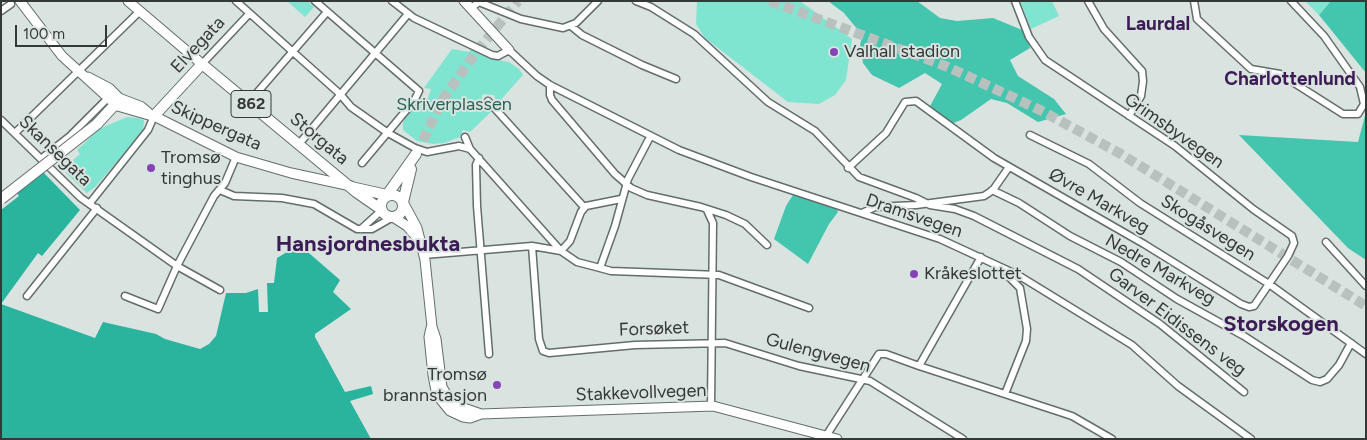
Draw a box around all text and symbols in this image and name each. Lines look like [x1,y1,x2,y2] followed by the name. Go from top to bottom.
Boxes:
[166,12,230,78] street label: Elvegata
[1126,13,1190,35] district label: Laurdal
[18,15,110,47] scale bar
[23,25,65,43] text: 100 m
[844,41,960,63] place label: Valhall stadion
[828,46,840,58] marker: Valhall stadion
[1224,68,1356,90] district label: Charlottenlund
[1120,89,1228,173] street label: Grimsbyvegen
[231,90,271,118] road number: 862
[396,94,512,116] park label: Skriverplassen
[167,96,265,156] street label: Skippergata
[285,108,353,170] street label: Storgata
[14,111,96,191] street label: Skansegata
[161,147,221,190] place label: Tromsø tinghus
[145,162,157,174] marker: Tromsø tinghus
[1045,163,1153,239] street label: Øvre Markveg
[863,189,965,243] street label: Dramsvegen
[1157,190,1259,266] street label: Skogåsvegen
[1101,230,1219,310] street label: Nedre Markveg
[276,232,460,258] district label: Hansjordnesbukta
[924,263,1022,285] place label: Kråkeslottet
[1104,263,1250,381] street label: Garver Eidissens veg
[908,268,920,280] marker: Kråkeslottet
[1223,312,1339,338] district label: Storskogen
[619,317,689,341] street label: Forsøket
[763,329,873,377] street label: Gulengvegen
[383,364,487,406] place label: Tromsø brannstasjon
[491,379,503,391] marker: Tromsø brannstasjon
[575,380,707,406] street label: Stakkevollvegen

